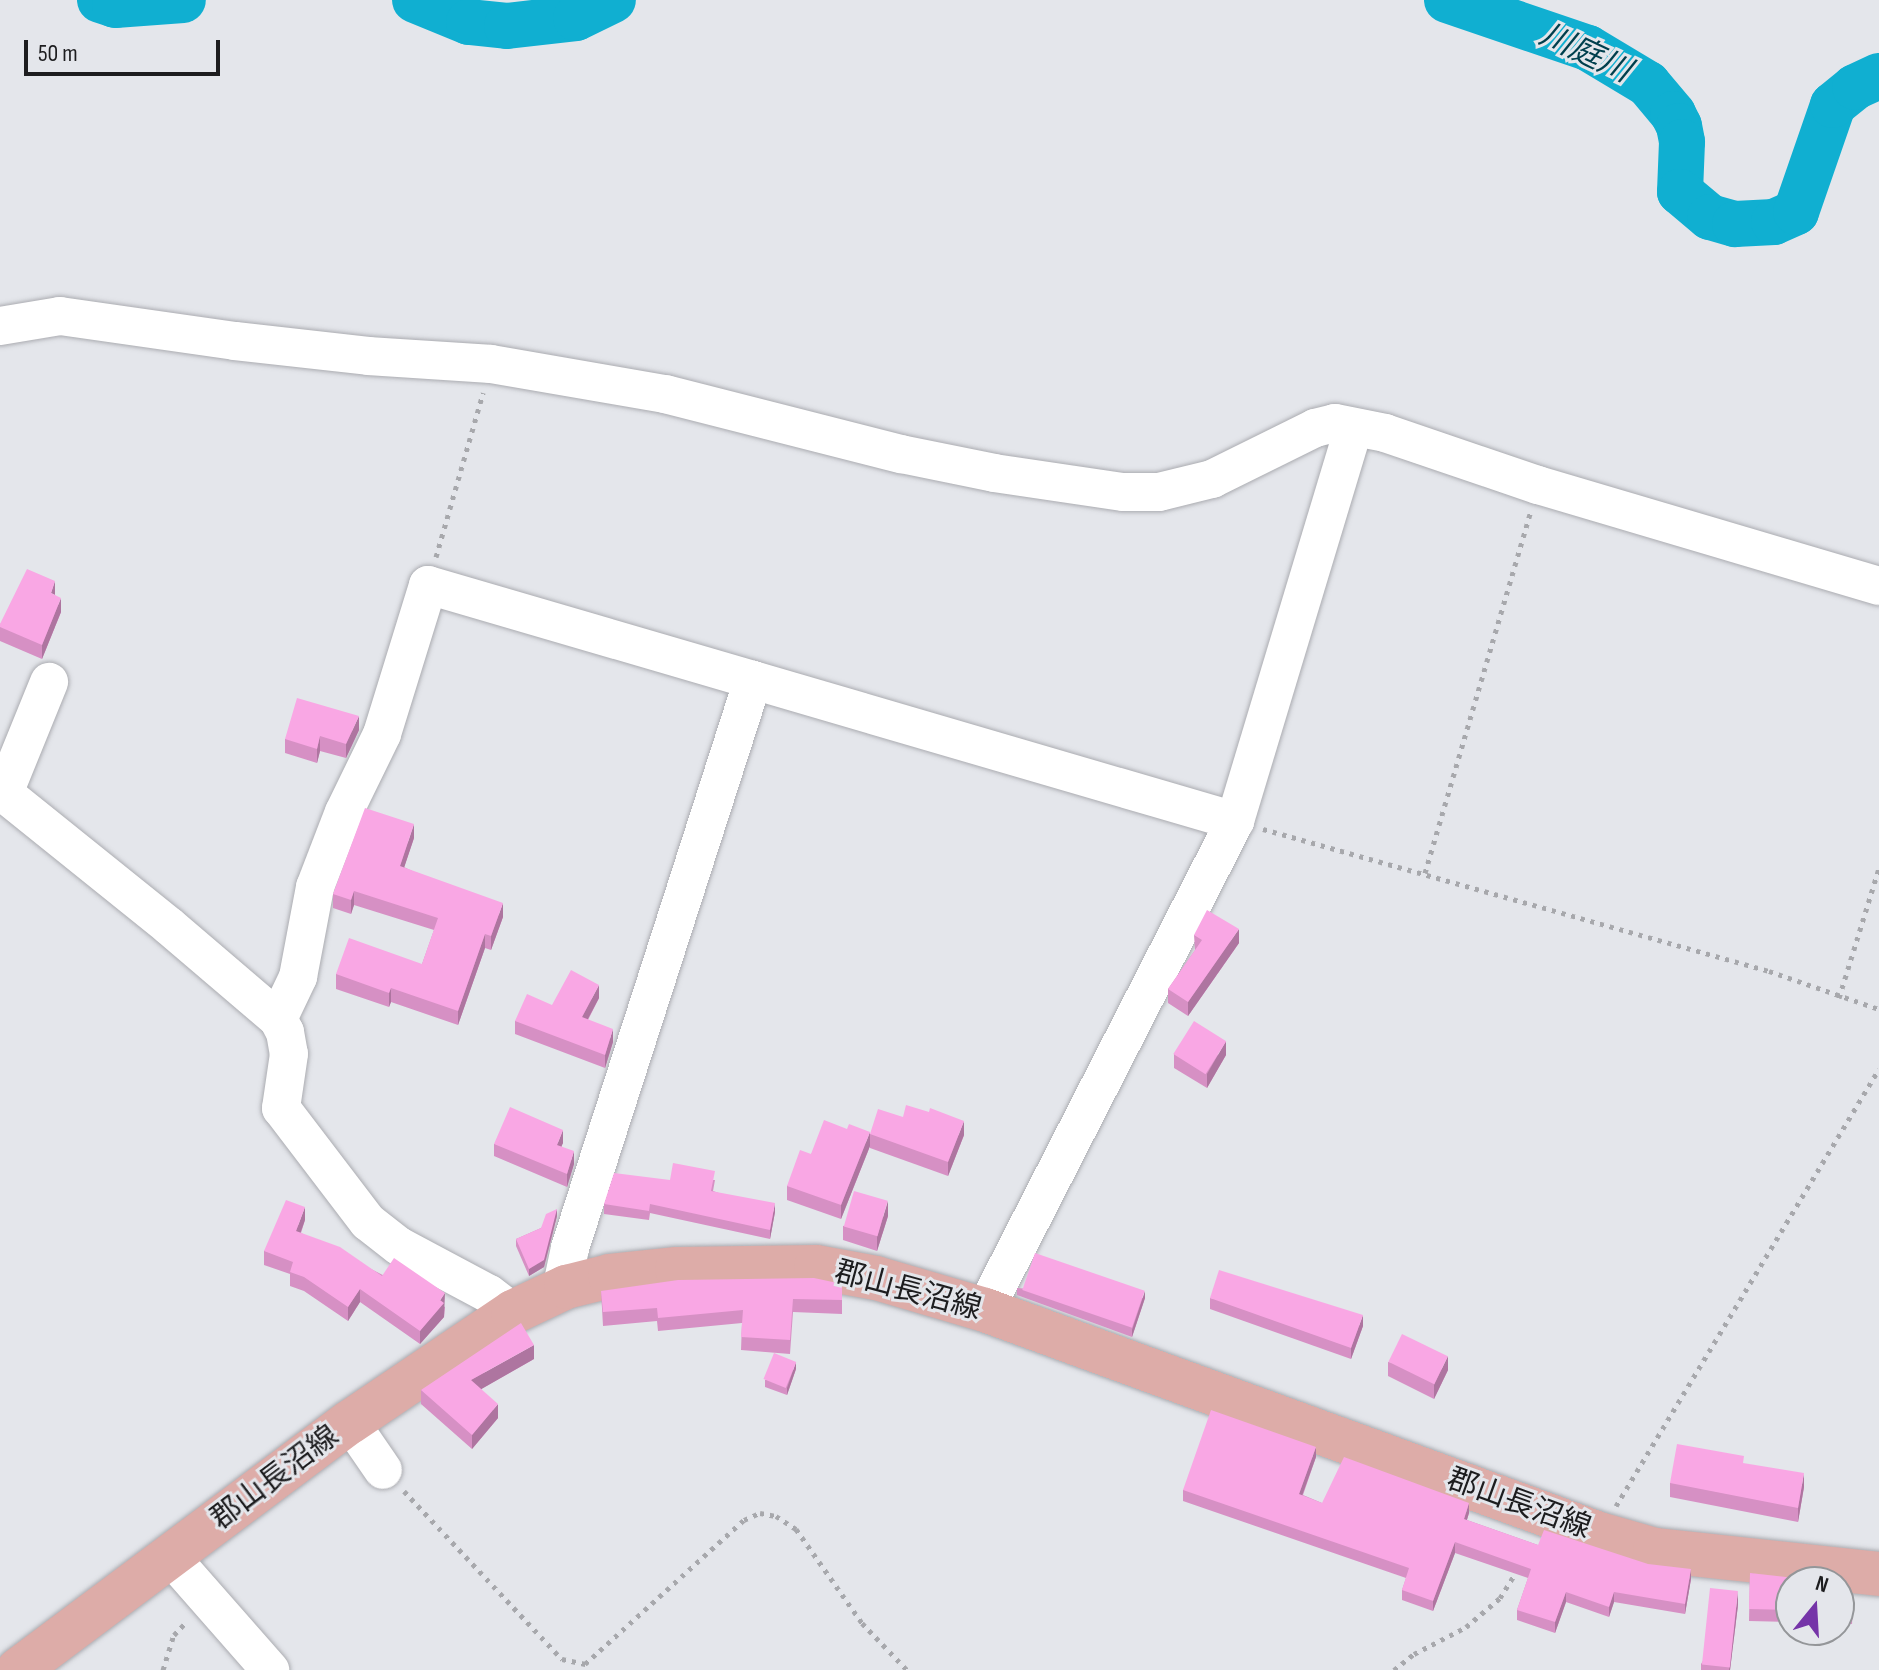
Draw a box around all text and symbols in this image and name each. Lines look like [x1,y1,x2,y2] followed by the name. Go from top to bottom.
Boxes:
[1533,16,1637,92] water label: 川庭川
[28,24,224,74] scale bar
[38,39,78,68] text: 50 m
[831,1254,985,1328] street label: 郡山長沼線
[204,1418,346,1538] street label: 郡山長沼線
[1442,1461,1596,1547] street label: 郡山長沼線
[1775,1566,1855,1646] north arrow
[1812,1570,1832,1599] text: N

